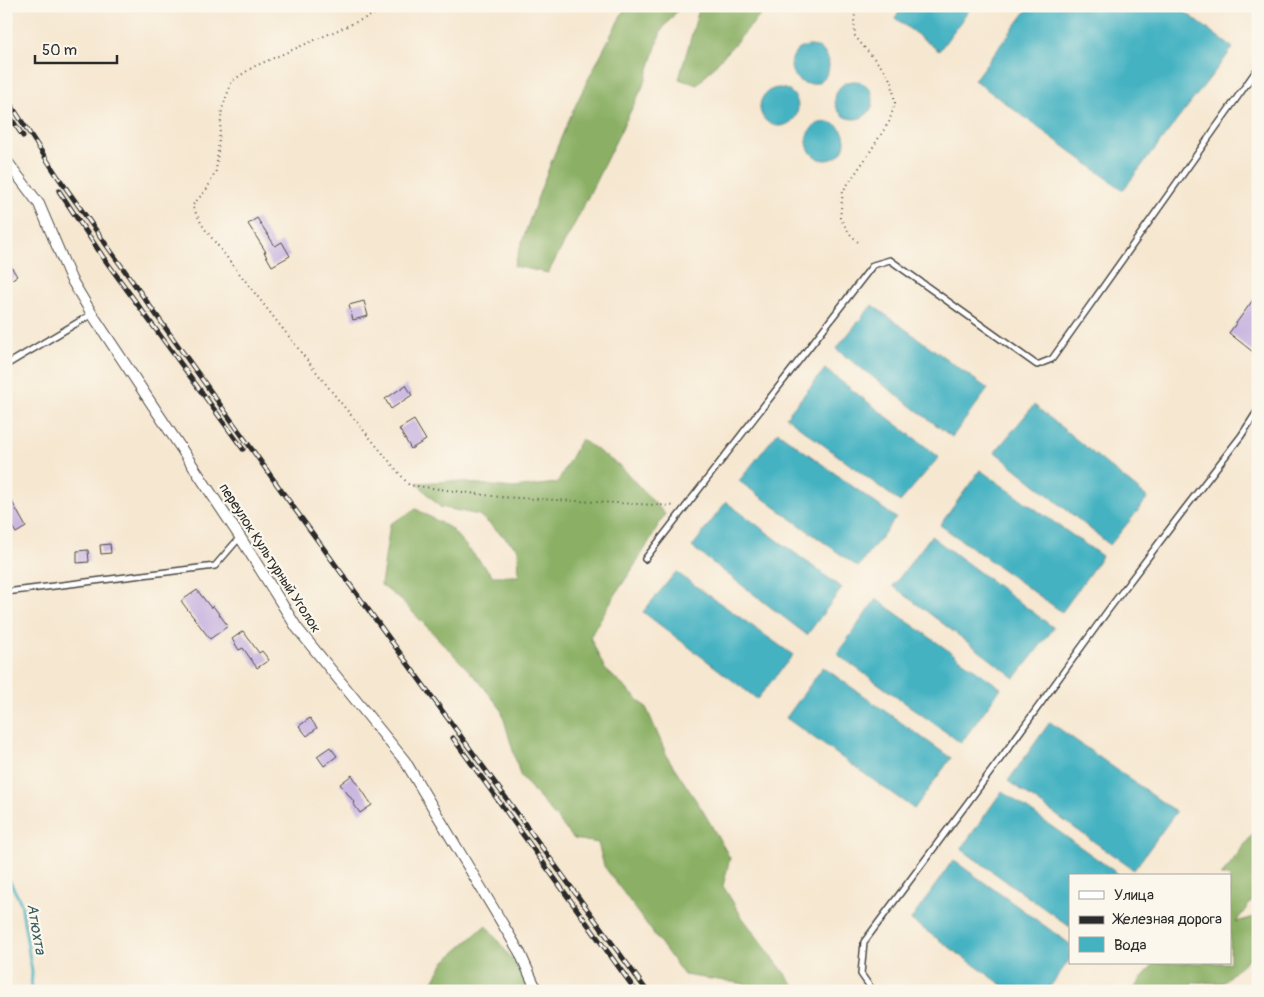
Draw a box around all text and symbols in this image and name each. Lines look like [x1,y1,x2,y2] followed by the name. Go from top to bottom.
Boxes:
[35,32,118,64] scale bar
[42,41,77,60] text: 50 m
[215,480,325,636] street label: переулок Культурный Уголок
[1069,874,1232,964] legend
[1114,886,1154,905] text: Улица
[22,902,50,957] water label: Атюхта
[1112,910,1222,929] text: Железная дорога
[1114,936,1147,955] text: Вода

